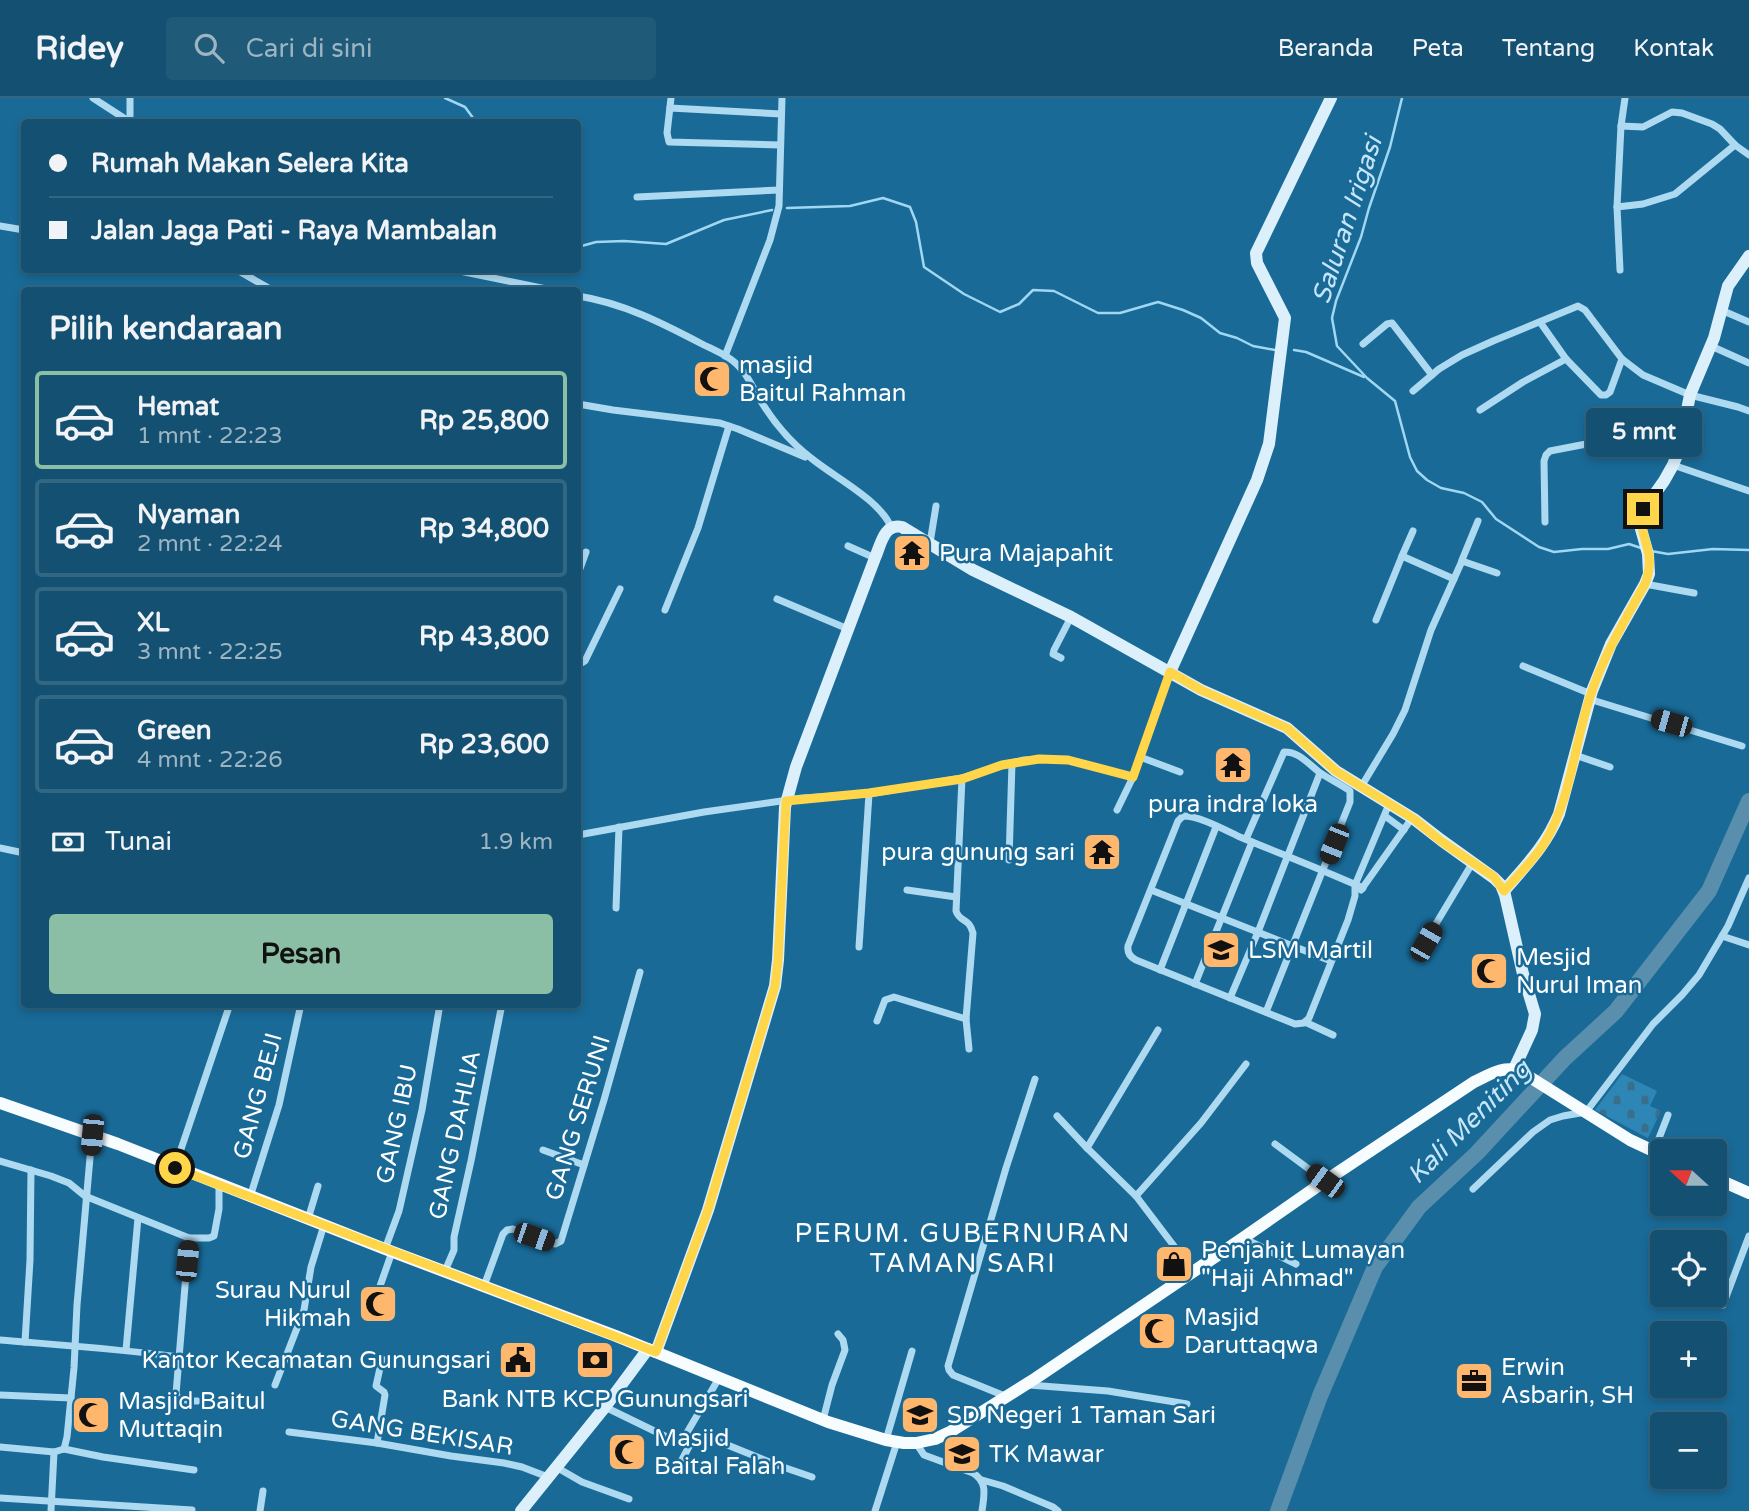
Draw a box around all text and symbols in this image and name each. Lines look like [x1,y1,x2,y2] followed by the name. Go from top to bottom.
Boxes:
[166,17,656,80] search box
[35,29,124,68] text: Ridey
[190,29,228,67] icon: search
[246,33,373,64] text: Cari di sini
[1278,34,1374,63] text: Beranda
[1412,34,1464,63] text: Peta
[1502,34,1595,63] text: Tentang
[1633,34,1714,63] text: Kontak
[1305,129,1390,307] water label: Saluran Irigasi
[91,148,409,179] text: Rumah Makan Selera Kita
[91,215,497,246] text: Jalan Jaga Pati - Raya Mambalan
[49,310,283,348] text: Pilih kendaraan
[739,351,906,408] place label: masjid Baitul Rahman
[691,358,733,400] mosque icon: masjid Baitul Rahman
[53,389,116,452] icon: car
[137,391,219,422] text: Hemat
[419,405,549,436] text: Rp 25,800
[1585,408,1701,456] callout: 5 mnt
[1612,418,1676,446] text: 5 mnt
[137,422,283,450] text: 1 mnt · 22:23
[1627,493,1659,525] route end
[53,497,116,560] icon: car
[137,499,240,530] text: Nyaman
[419,513,549,544] text: Rp 34,800
[137,530,283,558] text: 2 mnt · 22:24
[891,532,933,574] temple icon: Pura Majapahit
[939,539,1113,568] place label: Pura Majapahit
[53,605,116,668] icon: car
[137,607,169,638] text: XL
[419,621,549,652] text: Rp 43,800
[137,638,283,666] text: 3 mnt · 22:25
[1648,707,1695,739] car
[53,713,116,776] icon: car
[137,715,212,746] text: Green
[419,729,549,760] text: Rp 23,600
[1212,744,1254,786] temple icon: pura indra loka
[137,746,283,774] text: 4 mnt · 22:26
[1148,790,1318,819] place label: pura indra loka
[1317,821,1352,867] car
[49,823,87,861] icon: cash
[105,826,172,857] text: Tunai
[479,828,553,856] text: 1.9 km
[1081,831,1123,873] temple icon: pura gunung sari
[881,838,1075,867] place label: pura gunung sari
[49,914,553,994] button: Pesan
[1407,919,1446,965] car
[1200,929,1242,971] school or university icon: LSM Martil
[1248,936,1373,965] place label: LSM Martil
[1516,943,1642,1000] place label: Mesjid Nurul Iman
[1468,950,1510,992] mosque icon: Mesjid Nurul Iman
[227,1030,289,1162] street label: GANG BEJI
[539,1032,617,1204] street label: GANG SERUNI
[423,1048,487,1222] street label: GANG DAHLIA
[1401,1053,1538,1190] water label: Kali Meniting
[370,1062,424,1186] street label: GANG IBU
[80,1113,105,1157] car
[1650,1139,1727,1216] north arrow
[1650,1139,1727,1489] map controls
[159,1152,191,1184] route start
[1302,1160,1349,1202] car
[795,1218,1131,1279] district label: PERUM. GUBERNURAN TAMAN SARI
[511,1220,558,1254] car
[1650,1230,1727,1307] button: locate
[1201,1236,1405,1293] place label: Penjahit Lumayan "Haji Ahmad"
[175,1239,200,1283] car
[1153,1243,1195,1285] shop icon: Penjahit Lumayan "Haji Ahmad"
[215,1276,351,1333] place label: Surau Nurul Hikmah
[357,1283,399,1325] mosque icon: Surau Nurul Hikmah
[1184,1303,1318,1360] place label: Masjid Daruttaqwa
[1136,1310,1178,1352] mosque icon: Masjid Daruttaqwa
[1650,1321,1727,1398] button: +
[497,1339,539,1381] public building icon: Kantor Kecamatan Gunungsari
[574,1339,616,1381] bank icon: Bank NTB KCP Gunungsari
[142,1346,491,1375] place label: Kantor Kecamatan Gunungsari
[1501,1353,1634,1410] place label: Erwin Asbarin, SH
[1453,1360,1495,1402] office icon: Erwin Asbarin, SH
[441,1385,749,1414] place label: Bank NTB KCP Gunungsari
[118,1387,266,1444] place label: Masjid Baitul Muttaqin
[70,1394,112,1436] mosque icon: Masjid Baitul Muttaqin
[899,1394,941,1436] school or university icon: SD Negeri 1 Taman Sari
[947,1401,1216,1430] place label: SD Negeri 1 Taman Sari
[329,1404,515,1462] street label: GANG BEKISAR
[1650,1412,1727,1489] button: −
[654,1424,785,1481] place label: Masjid Baital Falah
[606,1431,648,1473] mosque icon: Masjid Baital Falah
[941,1433,983,1475] school or university icon: TK Mawar
[989,1440,1105,1469] place label: TK Mawar

